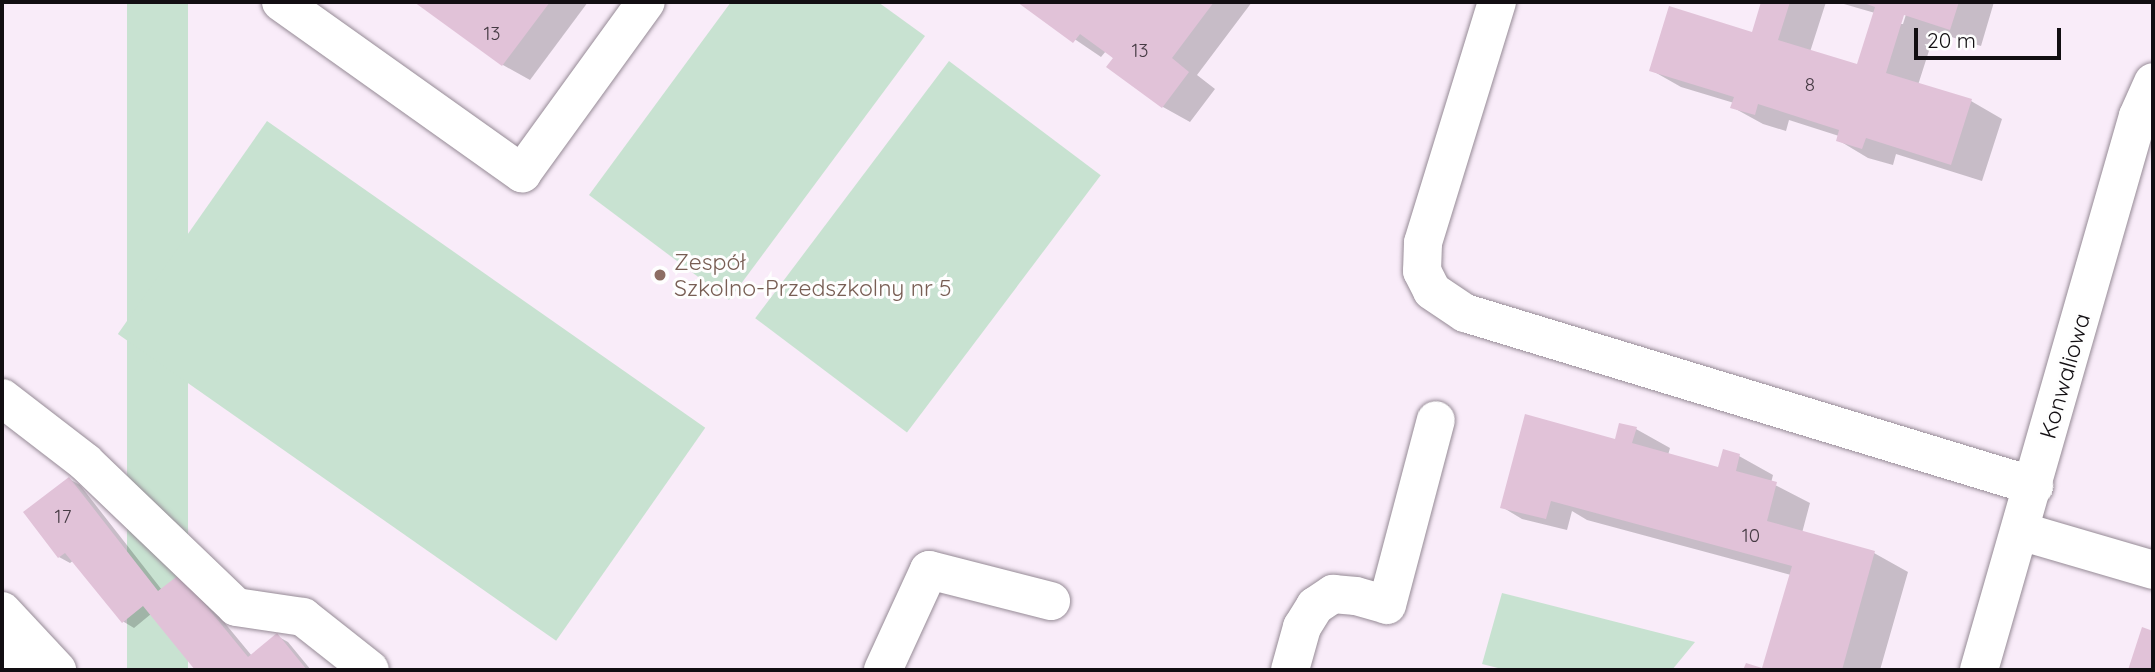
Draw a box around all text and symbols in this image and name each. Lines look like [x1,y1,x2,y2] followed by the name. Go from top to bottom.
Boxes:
[1917,14,2064,58] scale bar
[484,23,500,45] house number: 13
[1927,27,1976,53] text: 20 m
[1132,40,1148,62] house number: 13
[1805,74,1815,96] house number: 8
[674,248,952,302] place label: Zespół Szkolno-Przedszkolny nr 5
[652,267,668,283] marker: Zespół Szkolno-Przedszkolny nr 5
[2034,310,2096,442] street label: Konwaliowa
[55,506,71,528] house number: 17
[1742,525,1760,547] house number: 10

